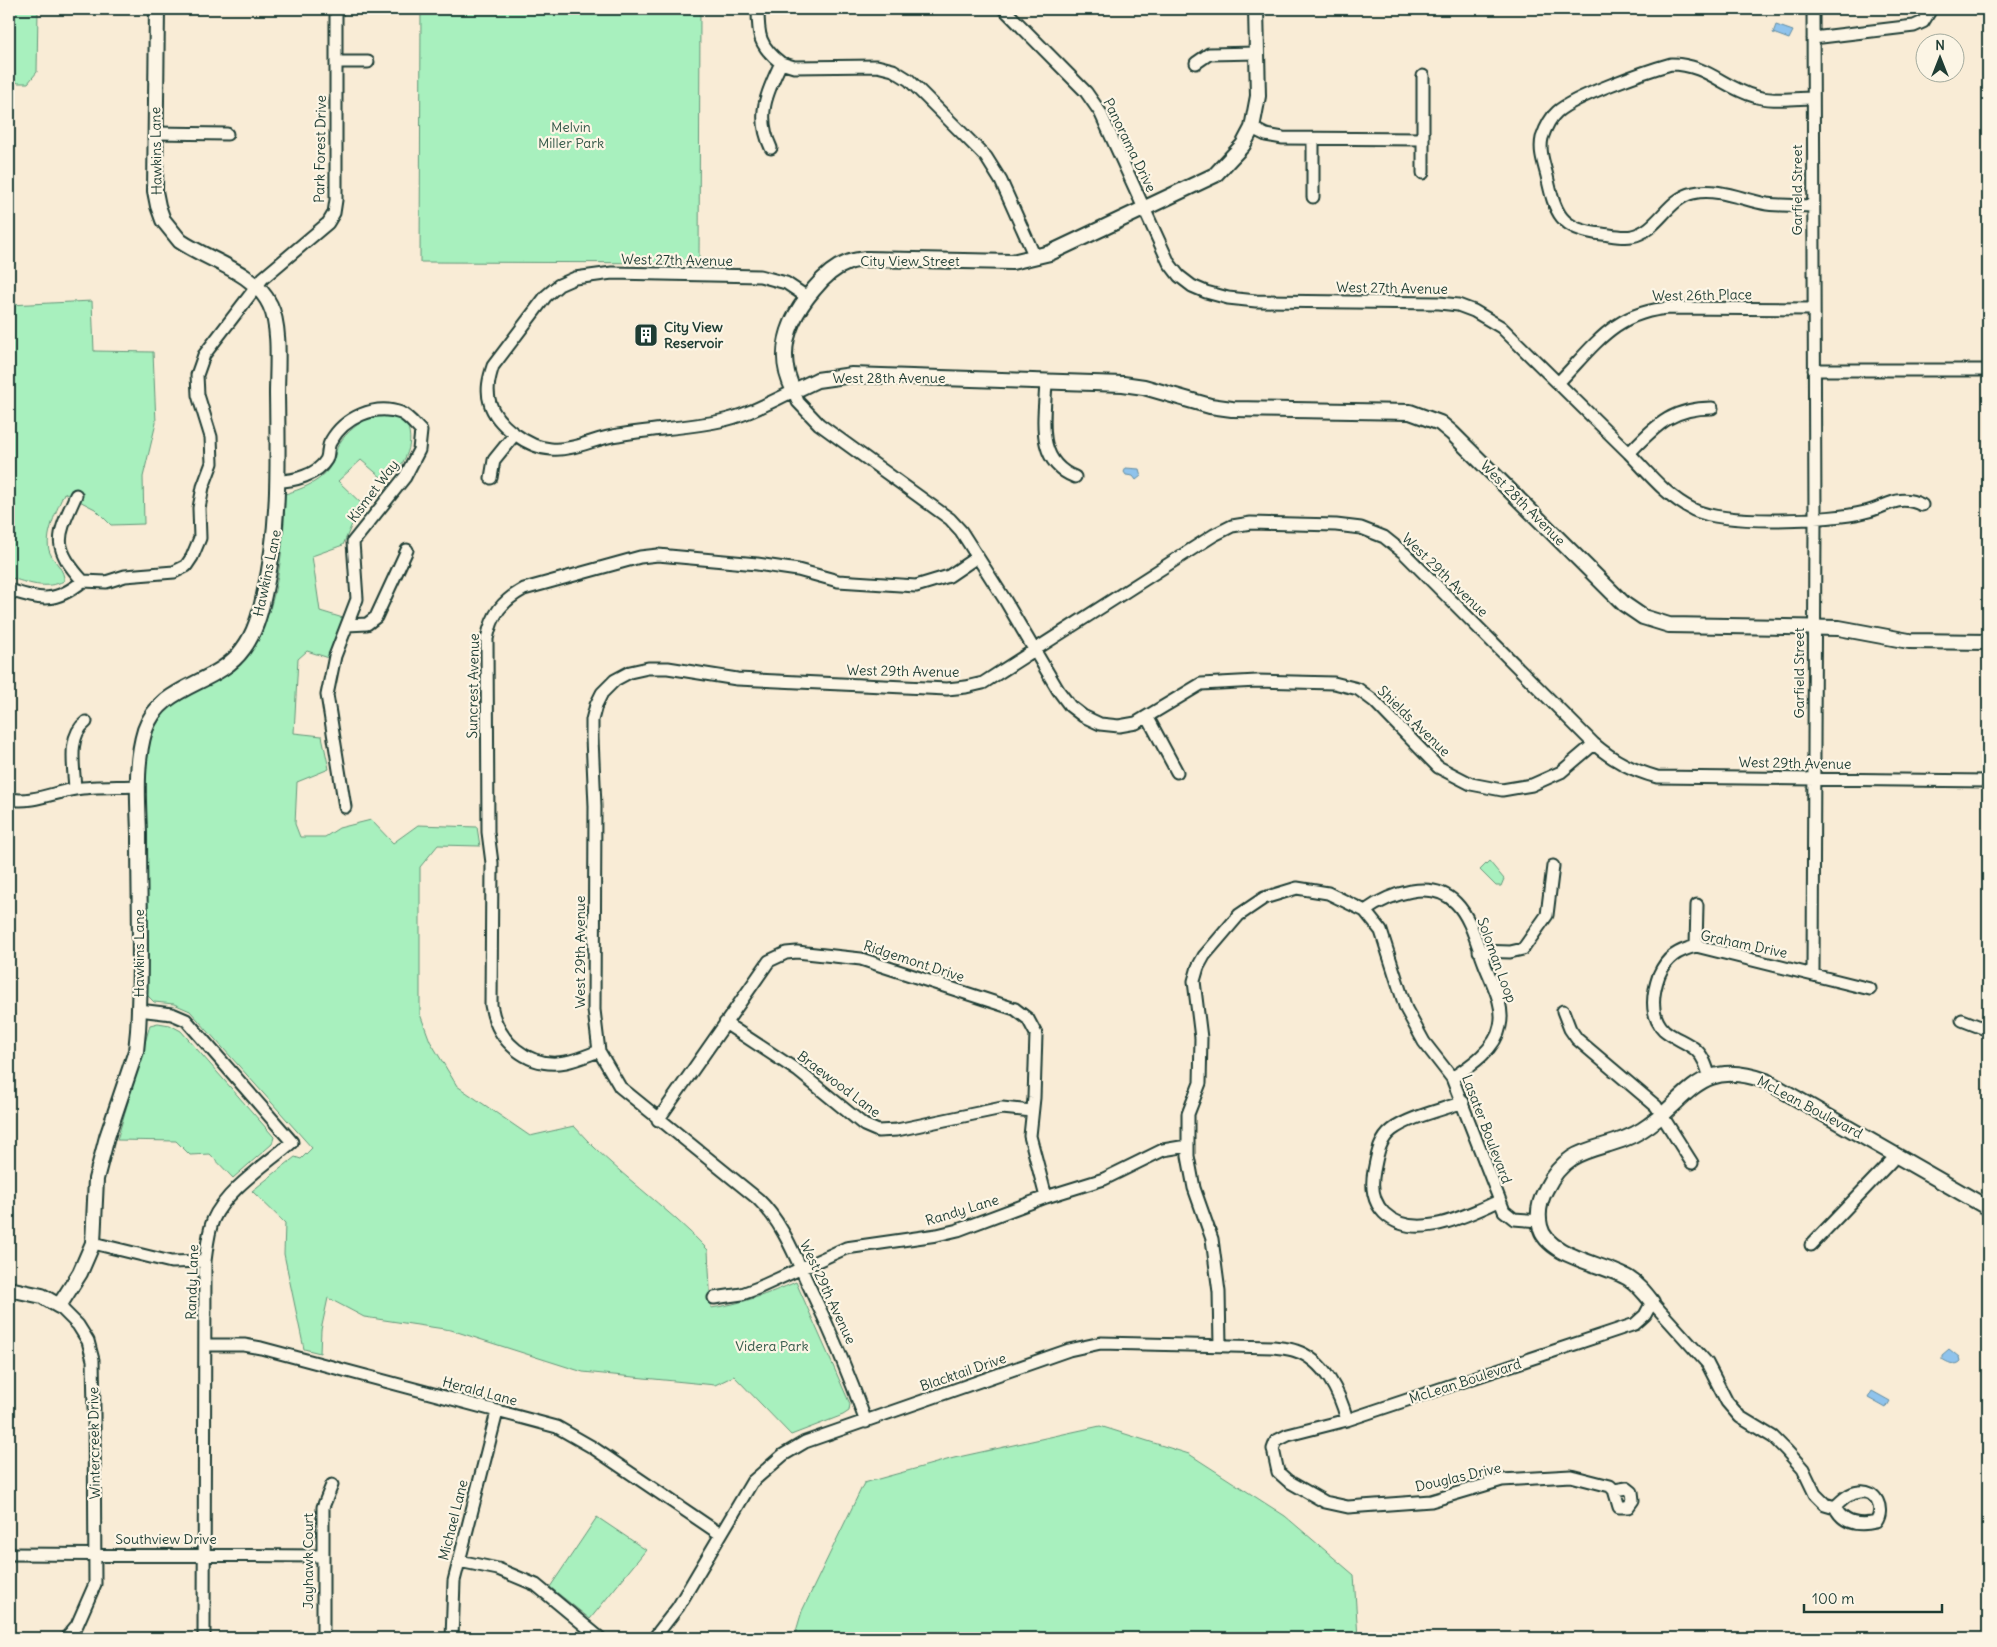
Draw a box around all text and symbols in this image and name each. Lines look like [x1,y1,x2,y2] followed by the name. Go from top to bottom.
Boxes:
[1914,32,1964,82] north arrow
[1935,36,1945,54] text: N
[310,95,330,203] street label: Park Forest Drive
[1099,95,1161,195] street label: Panorama Drive
[146,107,166,195] street label: Hawkins Lane
[538,118,604,152] park label: Melvin Miller Park
[1788,144,1806,236] street label: Garfield Street
[621,250,733,270] street label: West 27th Avenue
[860,252,960,270] street label: City View Street
[1336,278,1448,298] street label: West 27th Avenue
[1652,285,1752,305] street label: West 26th Place
[664,318,724,352] place label: City View Reservoir
[633,322,659,348] building icon: City View Reservoir
[833,369,945,387] street label: West 28th Avenue
[343,456,403,526] street label: Kismet Way
[1477,457,1569,549] street label: West 28th Avenue
[249,528,285,618] street label: Hawkins Lane
[1398,529,1492,621] street label: West 29th Avenue
[1790,627,1808,719] street label: Garfield Street
[463,633,483,739] street label: Suncrest Avenue
[846,661,960,681] street label: West 29th Avenue
[1374,682,1454,760] street label: Shields Avenue
[1738,753,1852,773] street label: West 29th Avenue
[571,896,589,1008] street label: West 29th Avenue
[130,909,148,997] street label: Hawkins Lane
[1473,915,1521,1005] street label: Soloman Loop
[1699,926,1789,962] street label: Graham Drive
[861,936,967,986] street label: Ridgemont Drive
[794,1047,884,1121] street label: Braewood Lane
[1458,1072,1516,1186] street label: Lasater Boulevard
[1754,1072,1866,1142] street label: McLean Boulevard
[923,1190,1001,1230] street label: Randy Lane
[796,1237,860,1347] street label: West 29th Avenue
[182,1244,202,1320] street label: Randy Lane
[735,1337,809,1355] park label: Videra Park
[918,1349,1008,1395] street label: Blacktail Drive
[1407,1354,1523,1408] street label: McLean Boulevard
[441,1372,519,1410] street label: Herald Lane
[84,1387,104,1499] street label: Wintercreek Drive
[1413,1458,1503,1496] street label: Douglas Drive
[434,1478,472,1562] street label: Michael Lane
[299,1513,317,1609] street label: Jayhawk Court
[115,1530,217,1548] street label: Southview Drive
[1804,1582,1942,1614] scale bar
[1812,1589,1854,1608] text: 100 m

